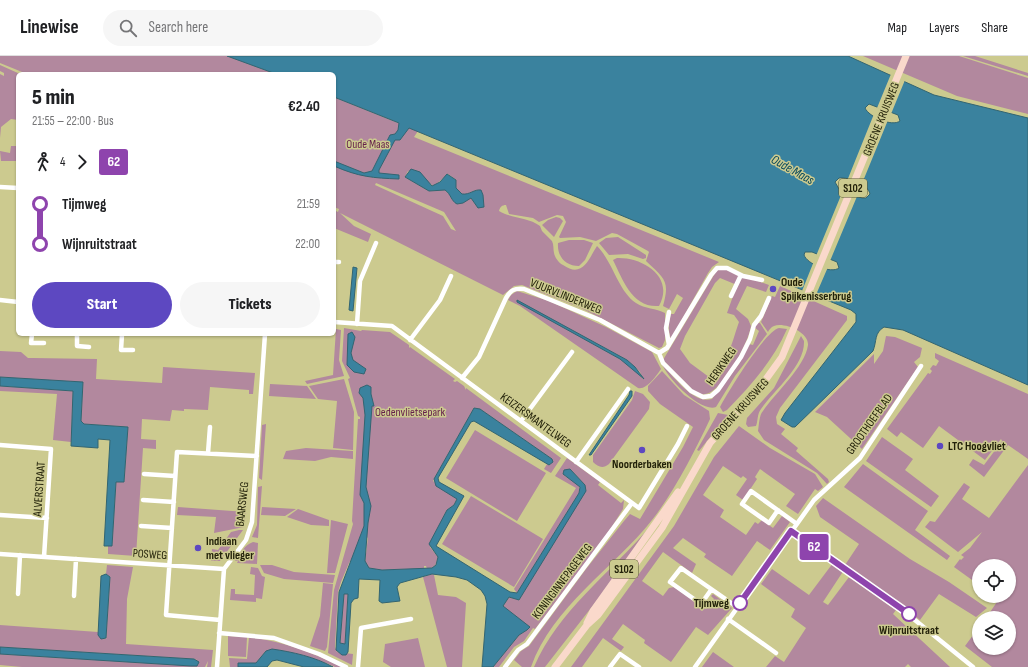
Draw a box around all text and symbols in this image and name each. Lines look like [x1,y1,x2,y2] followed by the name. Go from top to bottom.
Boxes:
[103,10,383,46] search box
[20,16,79,39] text: Linewise
[117,17,139,39] icon: search
[149,18,208,37] text: Search here
[887,19,907,36] text: Map
[929,19,959,36] text: Layers
[981,19,1008,36] text: Share
[860,80,903,158] street label: GROENE KRUISWEG
[32,84,75,111] text: 5 min
[288,97,320,116] text: €2.40
[32,113,114,129] text: 21:55 – 22:00 · Bus
[346,137,390,152] park label: Oude Maas
[32,151,54,173] icon: walk
[71,151,93,173] icon: forward
[768,152,817,188] water label: Oude Maas
[107,153,120,170] text: 62
[60,154,65,170] text: 4
[839,179,867,197] road number: S102
[62,195,106,214] text: Tijmweg
[297,196,320,212] text: 21:59
[62,235,137,254] text: Wijnruitstraat
[295,236,320,252] text: 22:00
[528,275,604,318] street label: VUURVLINDERWEG
[781,275,851,304] place label: Oude Spijkenisserbrug
[32,282,172,328] button: Start
[180,282,320,328] button: Tickets
[768,284,778,294] marker: Oude Spijkenisserbrug
[703,344,740,388] street label: HERIKWEG
[709,375,772,443] street label: GROENE KRUISWEG
[497,390,574,451] street label: KEIZERSMANTELWEG
[843,391,896,458] street label: GROOTHOEFBLAD
[375,405,445,420] park label: Oedenvlietsepark
[948,439,1006,454] place label: LTC Hoogvliet
[935,441,945,451] marker: LTC Hoogvliet
[637,445,647,455] marker: Noorderbaken
[612,457,672,472] place label: Noorderbaken
[30,461,49,518] street label: ALVERSTRAAT
[233,481,252,527] street label: BAARSWEG
[206,534,254,563] place label: Indiaan met vlieger
[796,534,832,560] line badge: 62
[808,538,820,555] text: 62
[529,540,596,622] street label: KONINGINNEPAGEWEG
[193,543,203,553] marker: Indiaan met vlieger
[132,546,168,563] street label: POSWEG
[972,559,1016,655] map controls
[972,559,1016,603] button: locate
[610,560,638,578] road number: S102
[732,595,748,611] marker: Tijmweg
[694,596,729,611] place label: Tijmweg
[901,606,917,622] marker: Wijnruitstraat
[972,611,1016,655] button: layers
[879,623,939,638] place label: Wijnruitstraat

